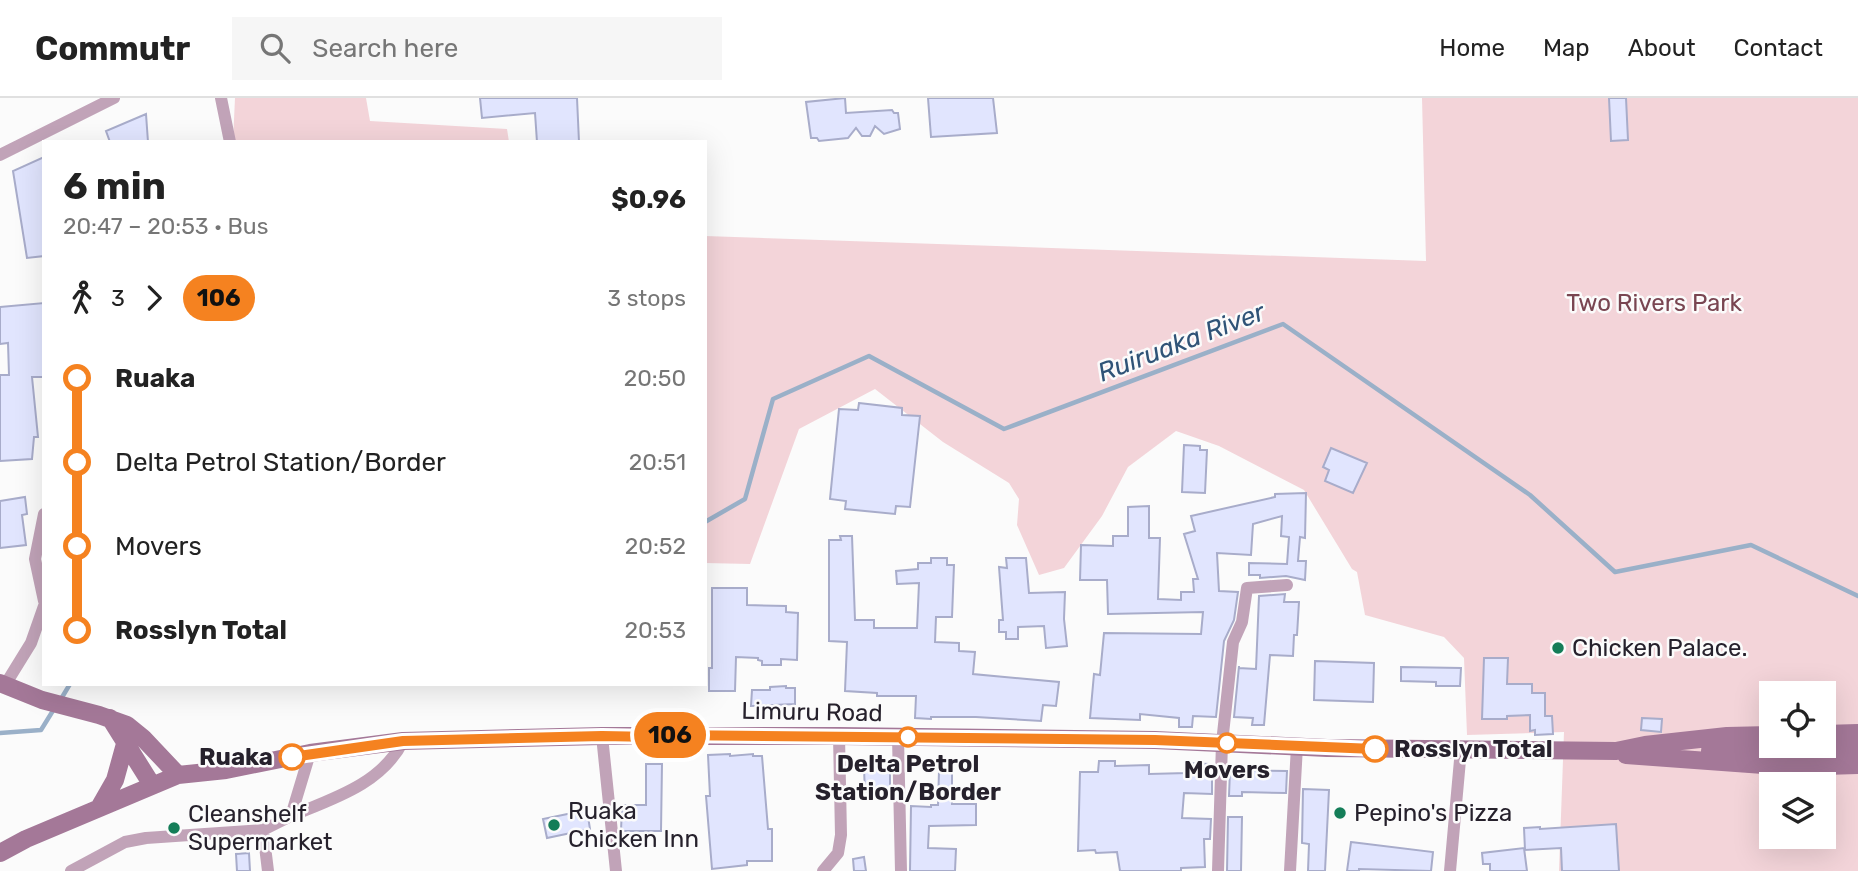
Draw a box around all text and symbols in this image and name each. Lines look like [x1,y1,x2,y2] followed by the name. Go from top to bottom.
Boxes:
[232,17,722,80] search box
[35,29,190,68] text: Commutr
[256,29,294,67] icon: search
[312,33,458,64] text: Search here
[1439,34,1505,62] text: Home
[1543,34,1590,62] text: Map
[1628,34,1696,62] text: About
[1734,34,1823,62] text: Contact
[63,163,166,209] text: 6 min
[611,184,686,215] text: $0.96
[63,212,268,240] text: 20:47 – 20:53 · Bus
[63,279,101,317] icon: walk
[135,279,173,317] icon: forward
[111,284,125,312] text: 3
[197,284,241,312] text: 106
[607,284,686,312] text: 3 stops
[1566,289,1742,317] park label: Two Rivers Park
[1093,296,1270,389] water label: Ruiruaka River
[115,363,195,394] text: Ruaka
[624,364,686,392] text: 20:50
[115,447,446,478] text: Delta Petrol Station/Border
[629,448,686,476] text: 20:51
[115,531,202,562] text: Movers
[625,532,686,560] text: 20:52
[115,615,287,646] text: Rosslyn Total
[625,616,686,644] text: 20:53
[1572,634,1748,662] place label: Chicken Palace.
[1550,640,1566,656] marker: Chicken Palace.
[1759,681,1836,849] map controls
[1759,681,1836,758] button: locate
[741,697,883,727] street label: Limuru Road
[630,712,710,758] line badge: 106
[648,721,692,749] text: 106
[898,727,918,747] marker: Delta Petrol Station/Border
[1217,733,1237,753] marker: Movers
[1394,735,1553,763] place label: Rosslyn Total
[1362,736,1388,762] marker: Rosslyn Total
[199,743,273,771] place label: Ruaka
[279,744,305,770] marker: Ruaka
[815,750,1001,806] place label: Delta Petrol Station/Border
[1184,756,1270,784] place label: Movers
[1759,772,1836,849] button: layers
[568,797,699,853] place label: Ruaka Chicken Inn
[1354,799,1512,827] place label: Pepino's Pizza
[188,800,333,856] place label: Cleanshelf Supermarket
[1332,805,1348,821] marker: Pepino's Pizza
[546,817,562,833] marker: Ruaka Chicken Inn
[166,820,182,836] marker: Cleanshelf Supermarket

